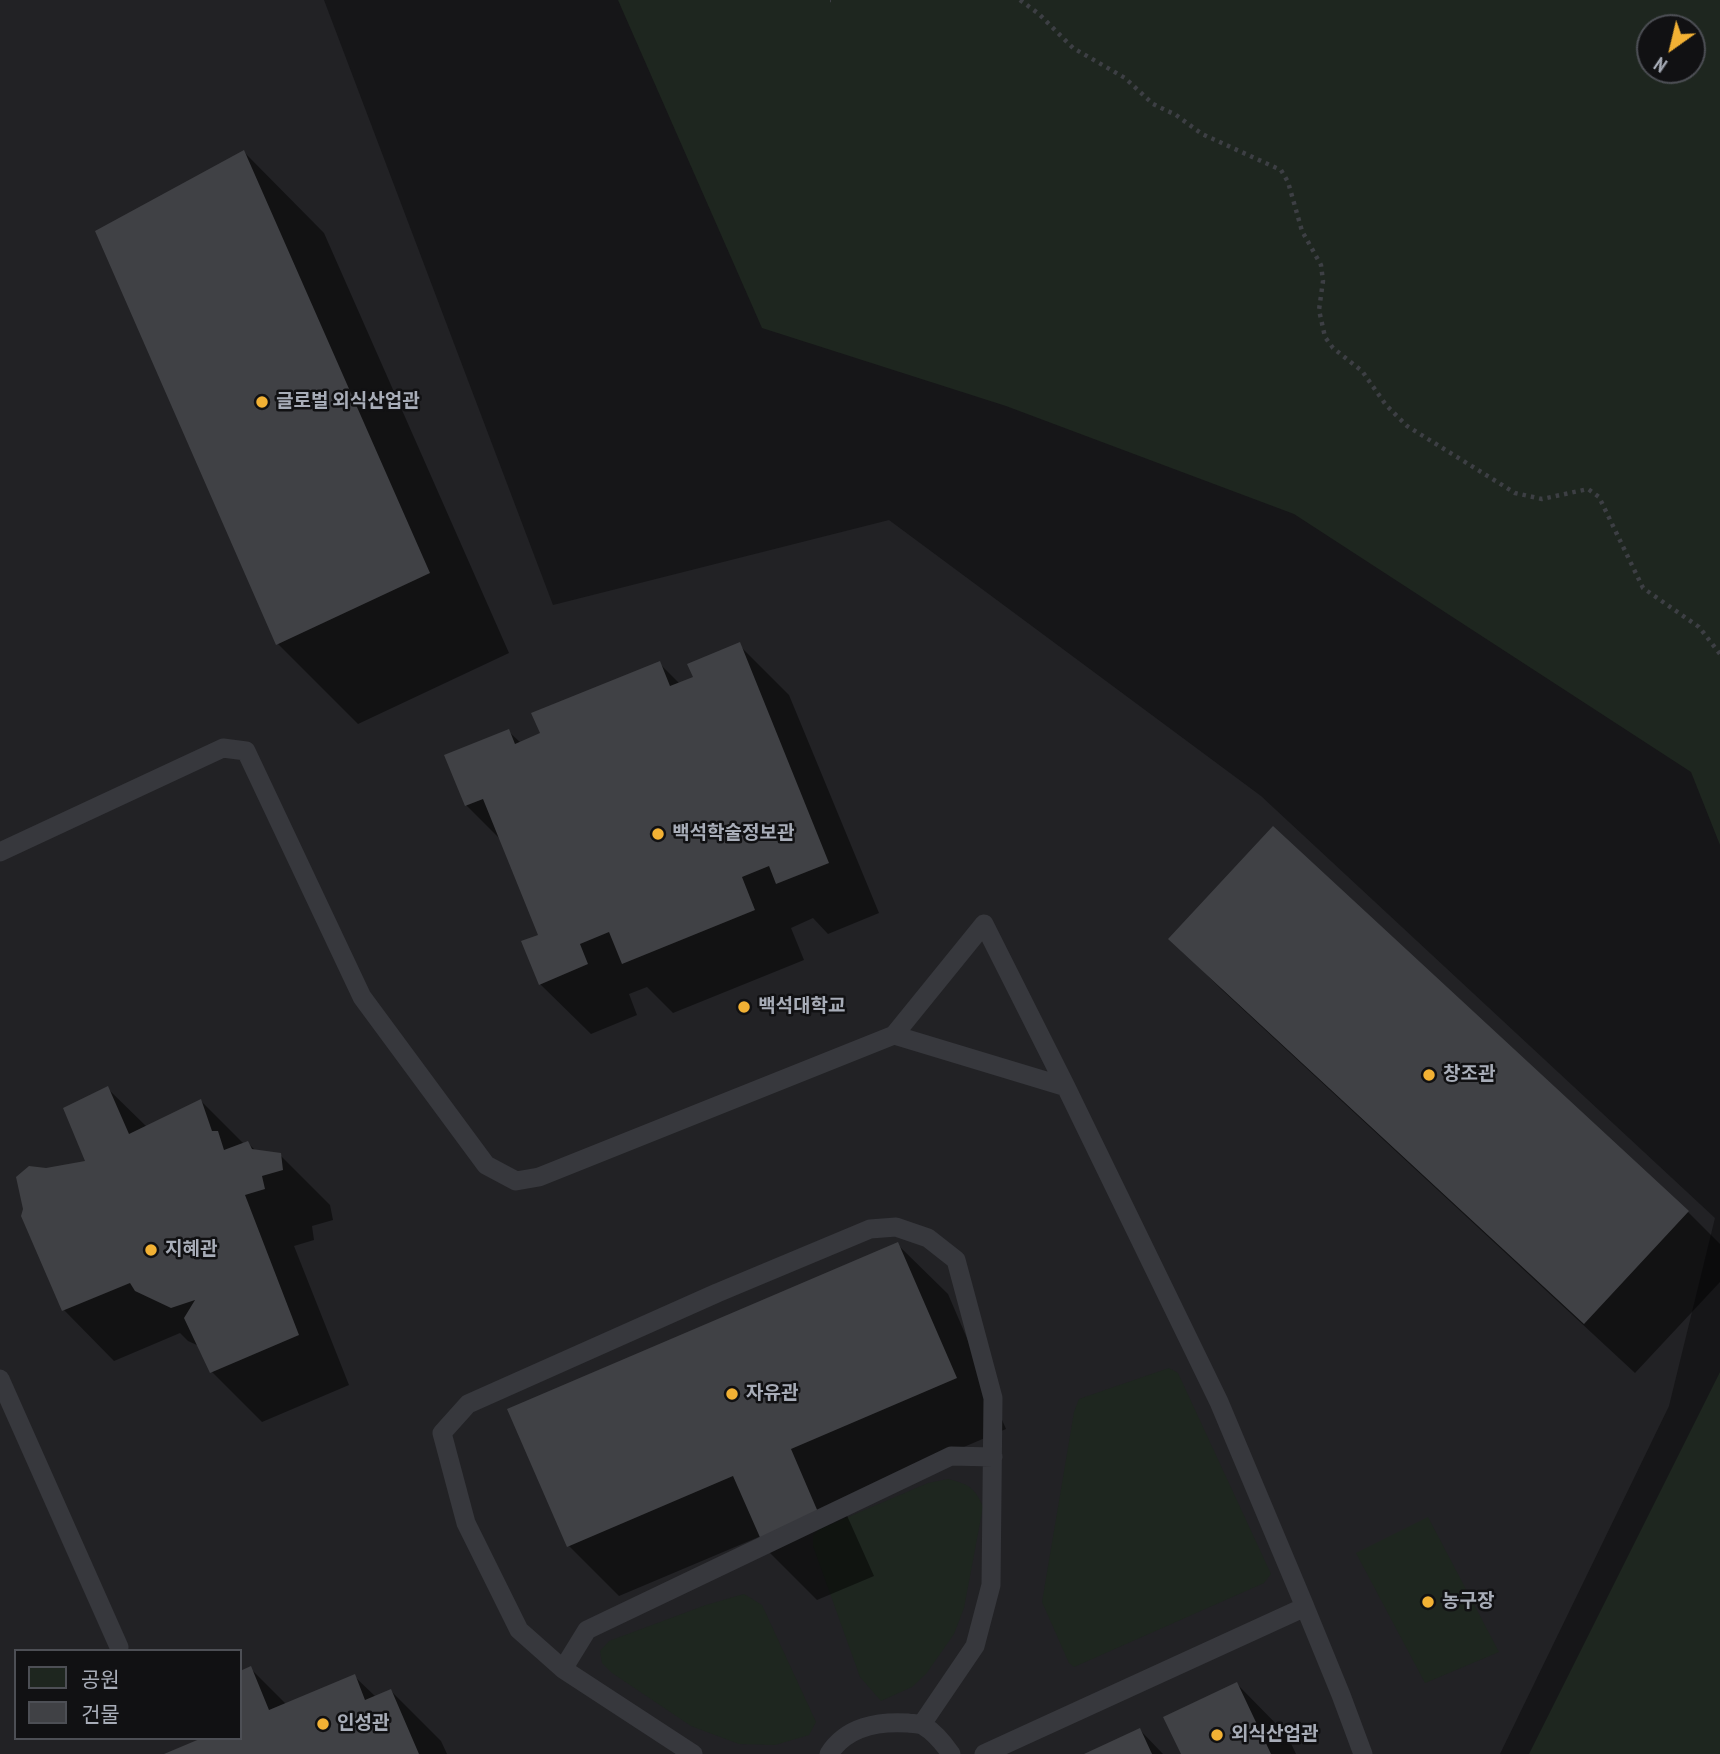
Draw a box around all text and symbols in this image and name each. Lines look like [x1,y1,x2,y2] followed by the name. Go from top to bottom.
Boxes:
[1636,14,1706,84] north arrow
[1649,52,1671,78] text: N
[276,391,420,413] place label: 글로벌 외식산업관
[254,394,270,410] marker: 글로벌 외식산업관
[672,823,794,845] place label: 백석학술정보관
[650,826,666,842] marker: 백석학술정보관
[758,996,845,1018] place label: 백석대학교
[736,999,752,1015] marker: 백석대학교
[1443,1064,1495,1086] place label: 창조관
[1421,1067,1437,1083] marker: 창조관
[165,1239,217,1261] place label: 지혜관
[143,1242,159,1258] marker: 지혜관
[746,1383,798,1405] place label: 자유관
[724,1386,740,1402] marker: 자유관
[1442,1591,1494,1613] place label: 농구장
[1420,1594,1436,1610] marker: 농구장
[14,1649,242,1740] legend
[81,1666,120,1693] text: 공원
[81,1701,120,1728] text: 건물
[337,1713,389,1735] place label: 인성관
[315,1716,331,1732] marker: 인성관
[1231,1724,1318,1746] place label: 외식산업관
[1209,1727,1225,1743] marker: 외식산업관

